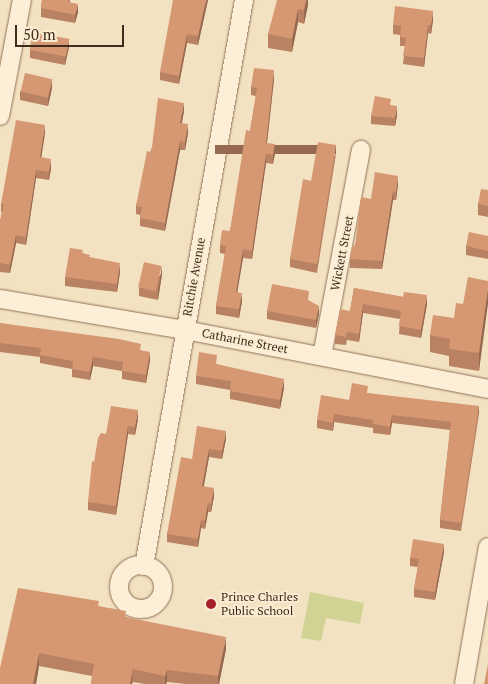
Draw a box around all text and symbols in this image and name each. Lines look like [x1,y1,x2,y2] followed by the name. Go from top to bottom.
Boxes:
[18,15,126,47] scale bar
[23,24,56,44] text: 50 m
[328,214,356,292] street label: Wickett Street
[180,236,208,318] street label: Ritchie Avenue
[201,326,289,356] street label: Catharine Street
[221,590,298,618] place label: Prince Charles Public School
[205,598,217,610] marker: Prince Charles Public School

